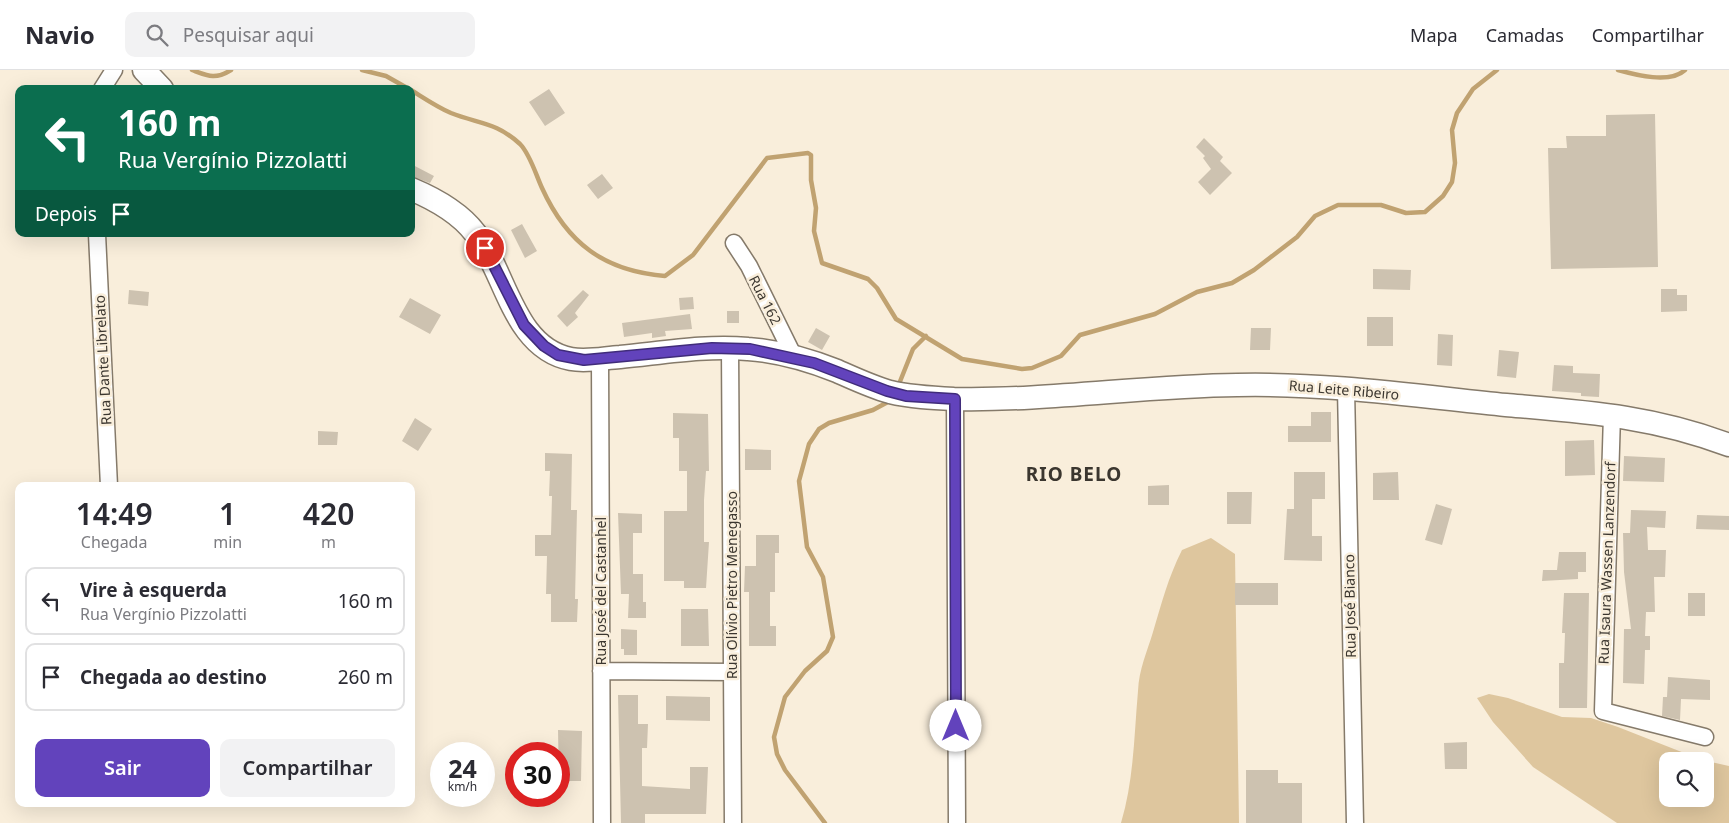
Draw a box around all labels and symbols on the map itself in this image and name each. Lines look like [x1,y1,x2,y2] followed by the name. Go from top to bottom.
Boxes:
[464,227,506,269] pin
[745,272,786,328] street label: Rua 162
[90,295,115,425] street label: Rua Dante Librelato
[1288,375,1400,404] street label: Rua Leite Ribeiro
[1593,460,1620,665] street label: Rua Isaura Wassen Lanzendorf
[1026,461,1122,487] district label: RIO BELO
[722,491,741,679] street label: Rua Olívio Pietro Menegasso
[591,517,610,665] street label: Rua José del Castanhel
[1339,554,1360,658] street label: Rua José Bianco
[929,699,981,751] position arrow
[505,742,570,807] speed limit sign: 30

